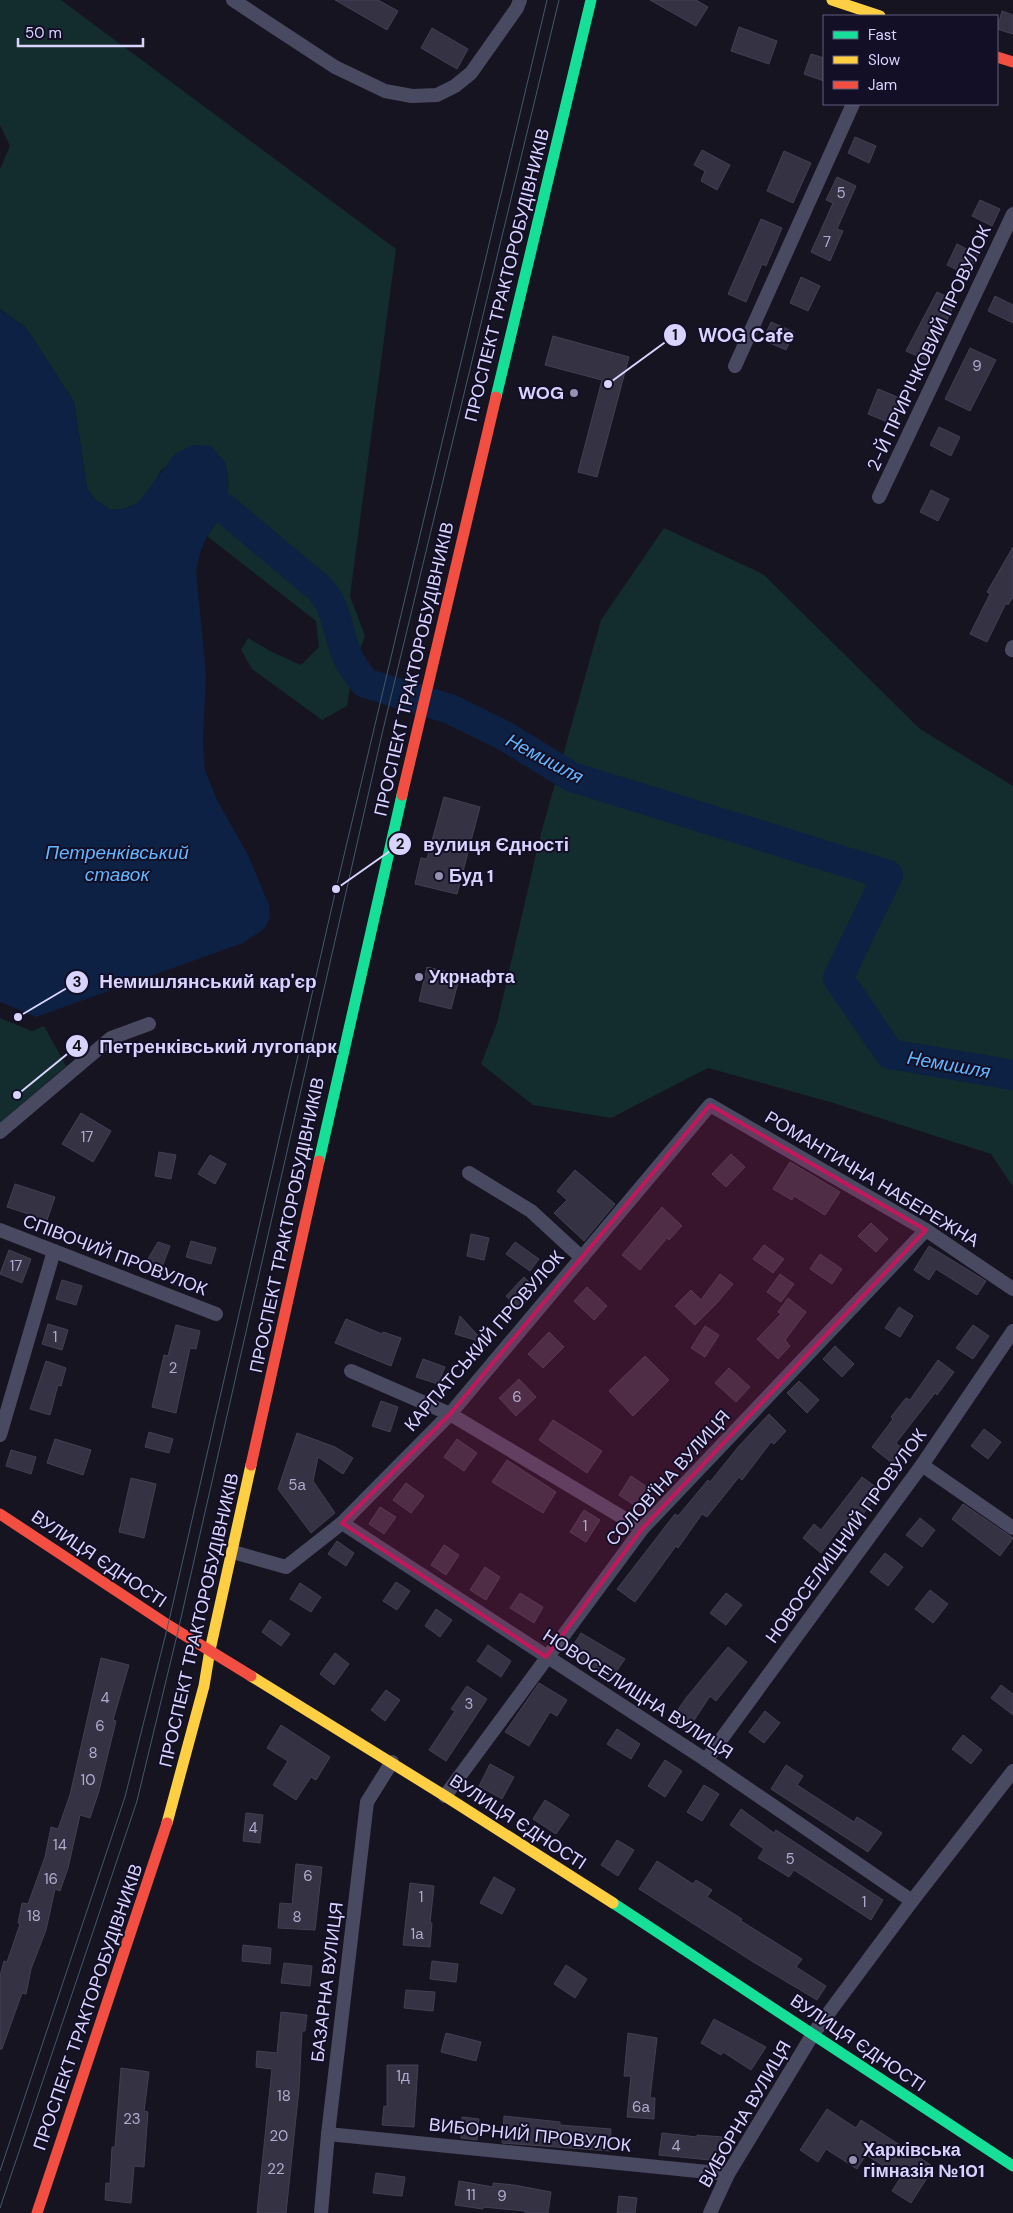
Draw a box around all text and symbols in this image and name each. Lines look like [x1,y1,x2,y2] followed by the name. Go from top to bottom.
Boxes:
[18,15,142,47] scale bar
[823,15,998,105] legend
[25,23,62,43] text: 50 m
[868,25,897,45] text: Fast
[868,50,901,70] text: Slow
[868,75,897,95] text: Jam
[459,126,555,424] street label: ПРОСПЕКТ ТРАКТОРОБУДІВНИКІВ
[836,183,846,203] house number: 5
[861,221,997,475] street label: 2-Й ПРИРІЧКОВИЙ ПРОВУЛОК
[823,232,831,252] house number: 7
[663,318,804,352] callout: WOG Cafe
[698,323,794,348] text: WOG Cafe
[672,325,678,345] text: 1
[972,356,982,376] house number: 9
[518,381,564,405] place label: WOG
[568,387,580,399] marker: WOG
[368,519,460,819] street label: ПРОСПЕКТ ТРАКТОРОБУДІВНИКІВ
[502,728,588,789] water label: Немишля
[388,827,579,861] callout: вулиця Єдності
[423,832,569,857] text: вулиця Єдності
[396,834,405,854] text: 2
[45,840,189,887] water label: Петренківський ставок
[449,864,493,888] place label: Буд 1
[433,870,445,882] marker: Буд 1
[65,965,327,999] callout: Немишлянський кар'єр
[429,965,516,989] place label: Укрнафта
[99,969,317,994] text: Немишлянський кар'єр
[413,971,425,983] marker: Укрнафта
[72,972,82,992] text: 3
[64,1029,347,1063] callout: Петренківський лугопарк
[99,1034,337,1059] text: Петренківський лугопарк
[72,1036,82,1056] text: 4
[905,1045,993,1084] water label: Немишля
[244,1075,330,1375] street label: ПРОСПЕКТ ТРАКТОРОБУДІВНИКІВ
[760,1105,984,1253] street label: РОМАНТИЧНА НАБЕРЕЖНА
[81,1127,93,1147] house number: 17
[19,1209,211,1301] street label: СПІВОЧИЙ ПРОВУЛОК
[399,1245,570,1436] street label: КАРПАТСЬКИЙ ПРОВУЛОК
[10,1256,22,1276] house number: 17
[53,1327,57,1347] house number: 1
[169,1358,177,1378] house number: 2
[512,1387,522,1407] house number: 6
[600,1405,736,1551] street label: СОЛОВ'ЇНА ВУЛИЦЯ
[760,1423,932,1648] street label: НОВОСЕЛИЩНИЙ ПРОВУЛОК
[153,1470,245,1770] street label: ПРОСПЕКТ ТРАКТОРОБУДІВНИКІВ
[288,1475,306,1495] house number: 5а
[27,1505,171,1613] street label: ВУЛИЦЯ ЄДНОСТІ
[583,1516,587,1536] house number: 1
[538,1623,738,1765] street label: НОВОСЕЛИЩНА ВУЛИЦЯ
[100,1688,110,1708] house number: 4
[465,1694,473,1714] house number: 3
[95,1716,105,1736] house number: 6
[88,1743,98,1763] house number: 8
[445,1769,591,1875] street label: ВУЛИЦЯ ЄДНОСТІ
[81,1770,95,1790] house number: 10
[248,1818,258,1838] house number: 4
[53,1835,67,1855] house number: 14
[785,1849,795,1869] house number: 5
[28,1861,148,2153] street label: ПРОСПЕКТ ТРАКТОРОБУДІВНИКІВ
[303,1866,313,1886] house number: 6
[44,1869,58,1889] house number: 16
[419,1887,423,1907] house number: 1
[862,1892,866,1912] house number: 1
[305,1901,349,2063] street label: БАЗАРНА ВУЛИЦЯ
[27,1906,41,1926] house number: 18
[292,1907,302,1927] house number: 8
[410,1924,424,1944] house number: 1а
[786,1989,930,2097] street label: ВУЛИЦЯ ЄДНОСТІ
[693,2036,797,2192] street label: ВИБОРНА ВУЛИЦЯ
[396,2066,410,2086] house number: 1д
[277,2086,291,2106] house number: 18
[632,2097,651,2117] house number: 6а
[123,2109,141,2129] house number: 23
[428,2112,633,2158] street label: ВИБОРНИЙ ПРОВУЛОК
[270,2126,288,2146] house number: 20
[671,2136,681,2156] house number: 4
[863,2138,984,2183] place label: Харківська гімназія №101
[847,2154,859,2166] marker: Харківська гімназія №101
[267,2159,285,2179] house number: 22
[466,2185,476,2205] house number: 11
[497,2186,507,2206] house number: 9

